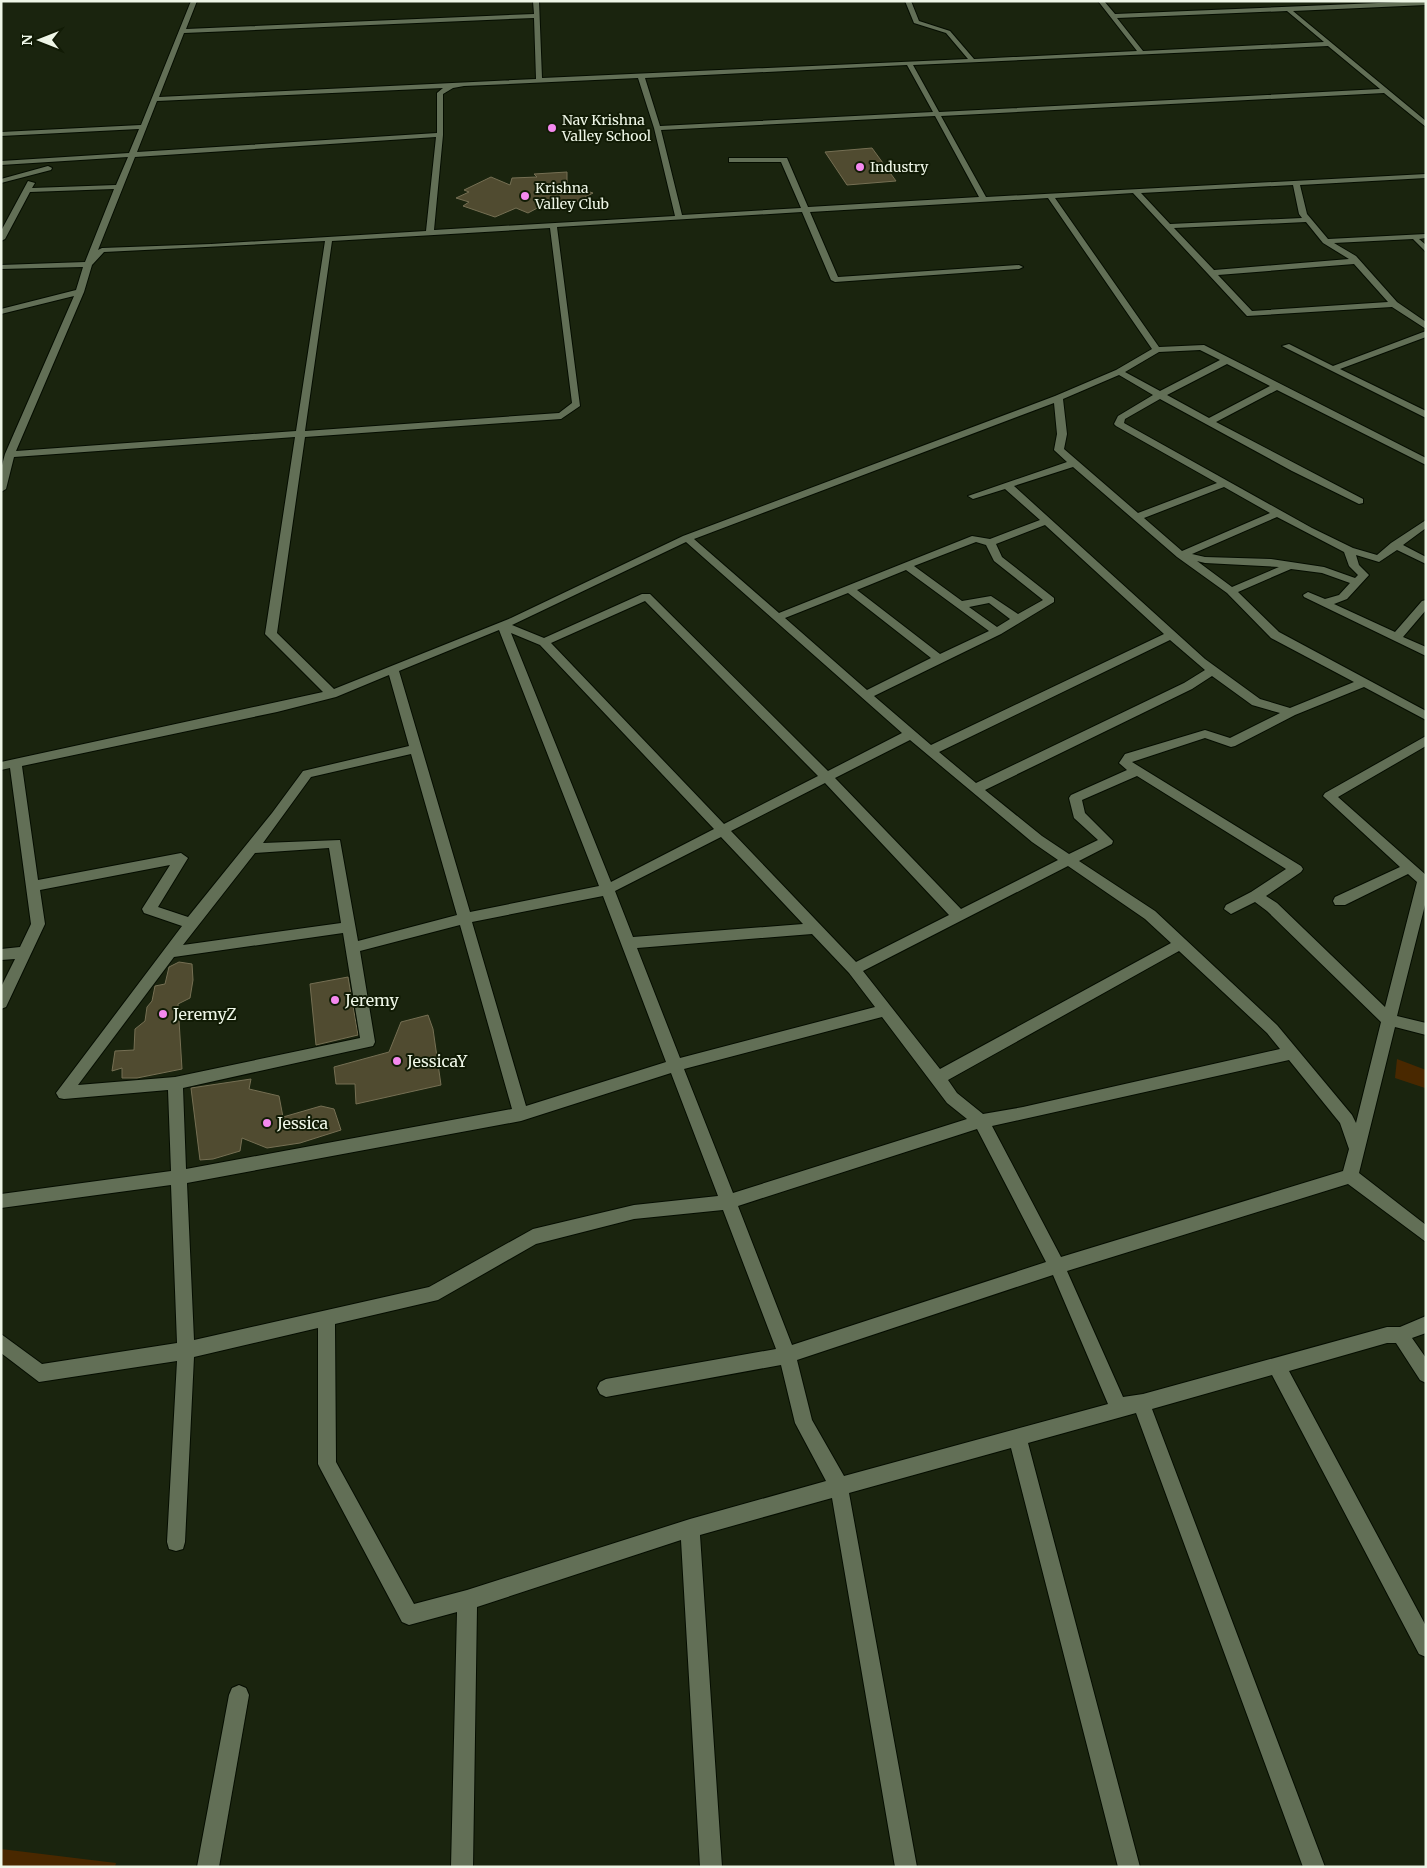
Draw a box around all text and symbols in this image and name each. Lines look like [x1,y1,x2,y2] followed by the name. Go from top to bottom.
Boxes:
[15,15,65,65] north arrow
[18,34,36,46] text: N
[561,111,652,145] place label: Nav Krishna Valley School
[546,122,558,134] marker: Nav Krishna Valley School
[870,158,929,176] place label: Industry
[854,161,866,173] marker: Industry
[534,179,609,213] place label: Krishna Valley Club
[519,190,531,202] marker: Krishna Valley Club
[344,990,399,1010] place label: Jeremy
[329,994,341,1006] marker: Jeremy
[172,1004,237,1024] place label: JeremyZ
[157,1008,169,1020] marker: JeremyZ
[406,1051,468,1071] place label: JessicaY
[391,1055,403,1067] marker: JessicaY
[276,1113,329,1133] place label: Jessica
[261,1117,273,1129] marker: Jessica

